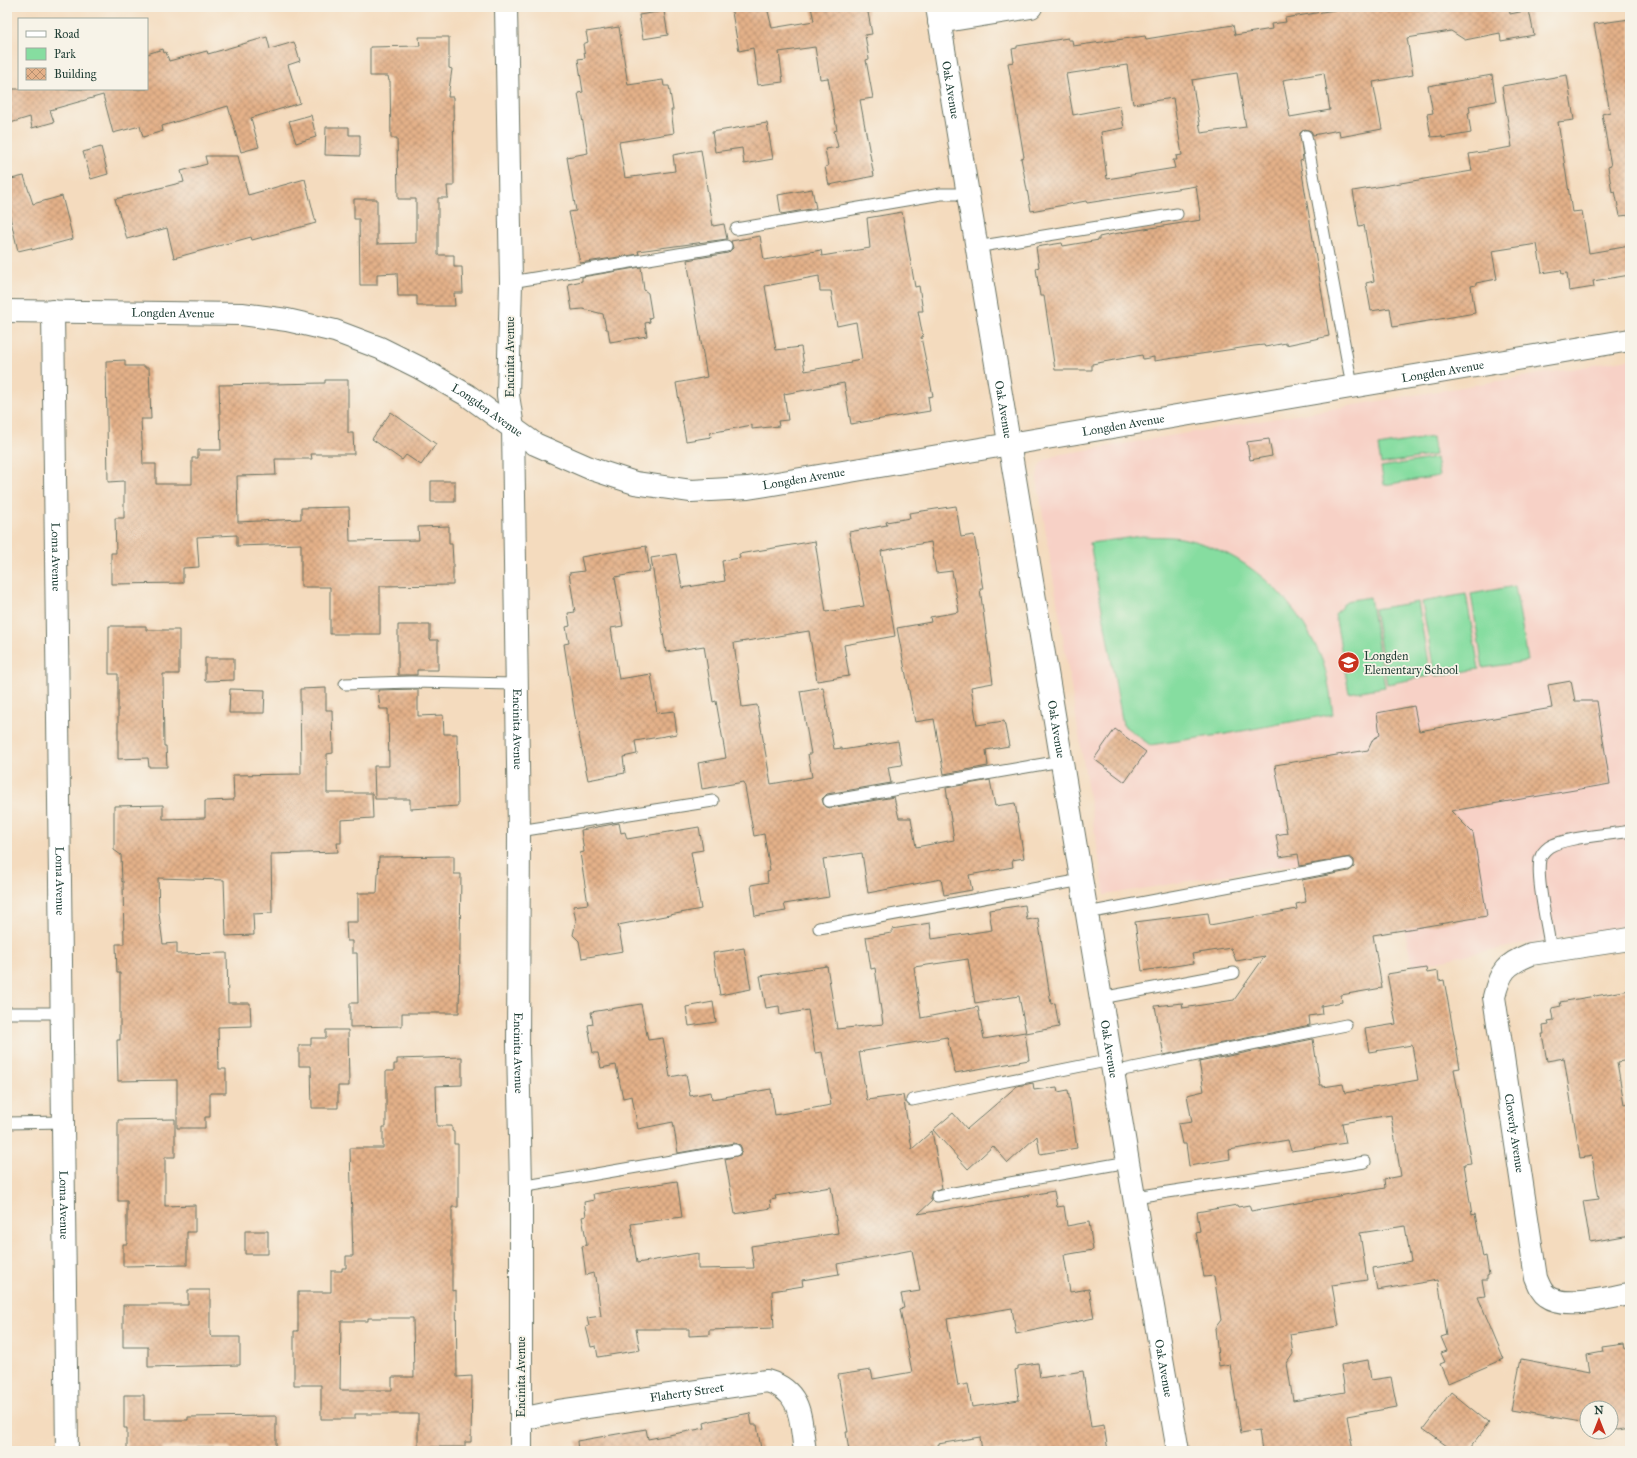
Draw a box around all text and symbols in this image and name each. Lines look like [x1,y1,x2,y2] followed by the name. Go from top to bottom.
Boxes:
[18,18,148,90] legend
[54,27,80,41] text: Road
[54,47,76,61] text: Park
[939,60,962,120] street label: Oak Avenue
[54,67,97,82] text: Building
[131,306,215,321] street label: Longden Avenue
[503,316,517,398] street label: Encinita Avenue
[1400,358,1485,385] street label: Longden Avenue
[992,380,1015,440] street label: Oak Avenue
[449,381,525,440] street label: Longden Avenue
[1081,411,1165,439] street label: Longden Avenue
[761,465,846,492] street label: Longden Avenue
[49,522,63,591] street label: Loma Avenue
[1364,649,1459,677] place label: Longden Elementary School
[1335,650,1361,676] school or university icon: Longden Elementary School
[510,688,525,770] street label: Encinita Avenue
[1045,699,1068,759] street label: Oak Avenue
[53,846,67,915] street label: Loma Avenue
[511,1012,526,1094] street label: Encinita Avenue
[1098,1019,1121,1079] street label: Oak Avenue
[1502,1093,1527,1174] street label: Cloverly Avenue
[57,1170,71,1239] street label: Loma Avenue
[514,1336,528,1418] street label: Encinita Avenue
[1152,1338,1176,1398] street label: Oak Avenue
[649,1380,726,1405] street label: Flaherty Street
[1579,1400,1619,1440] north arrow
[1594,1404,1604,1417] text: N

